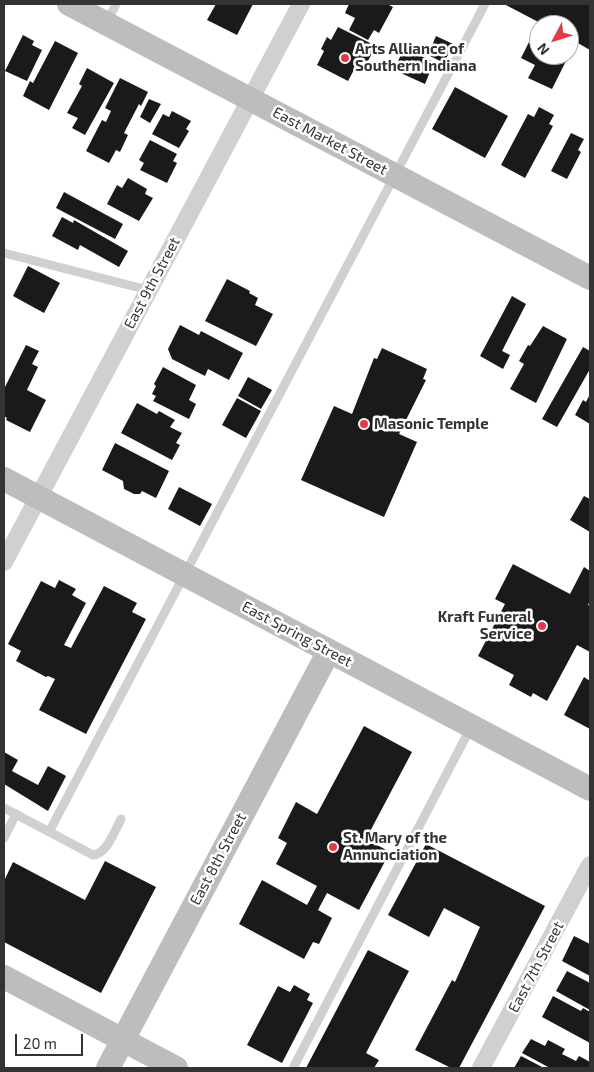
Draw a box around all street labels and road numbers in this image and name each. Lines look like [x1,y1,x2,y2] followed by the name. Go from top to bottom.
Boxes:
[270,103,390,179] street label: East Market Street
[120,234,184,332] street label: East 9th Street
[239,597,355,671] street label: East Spring Street
[186,810,250,908] street label: East 8th Street
[504,918,568,1016] street label: East 7th Street

